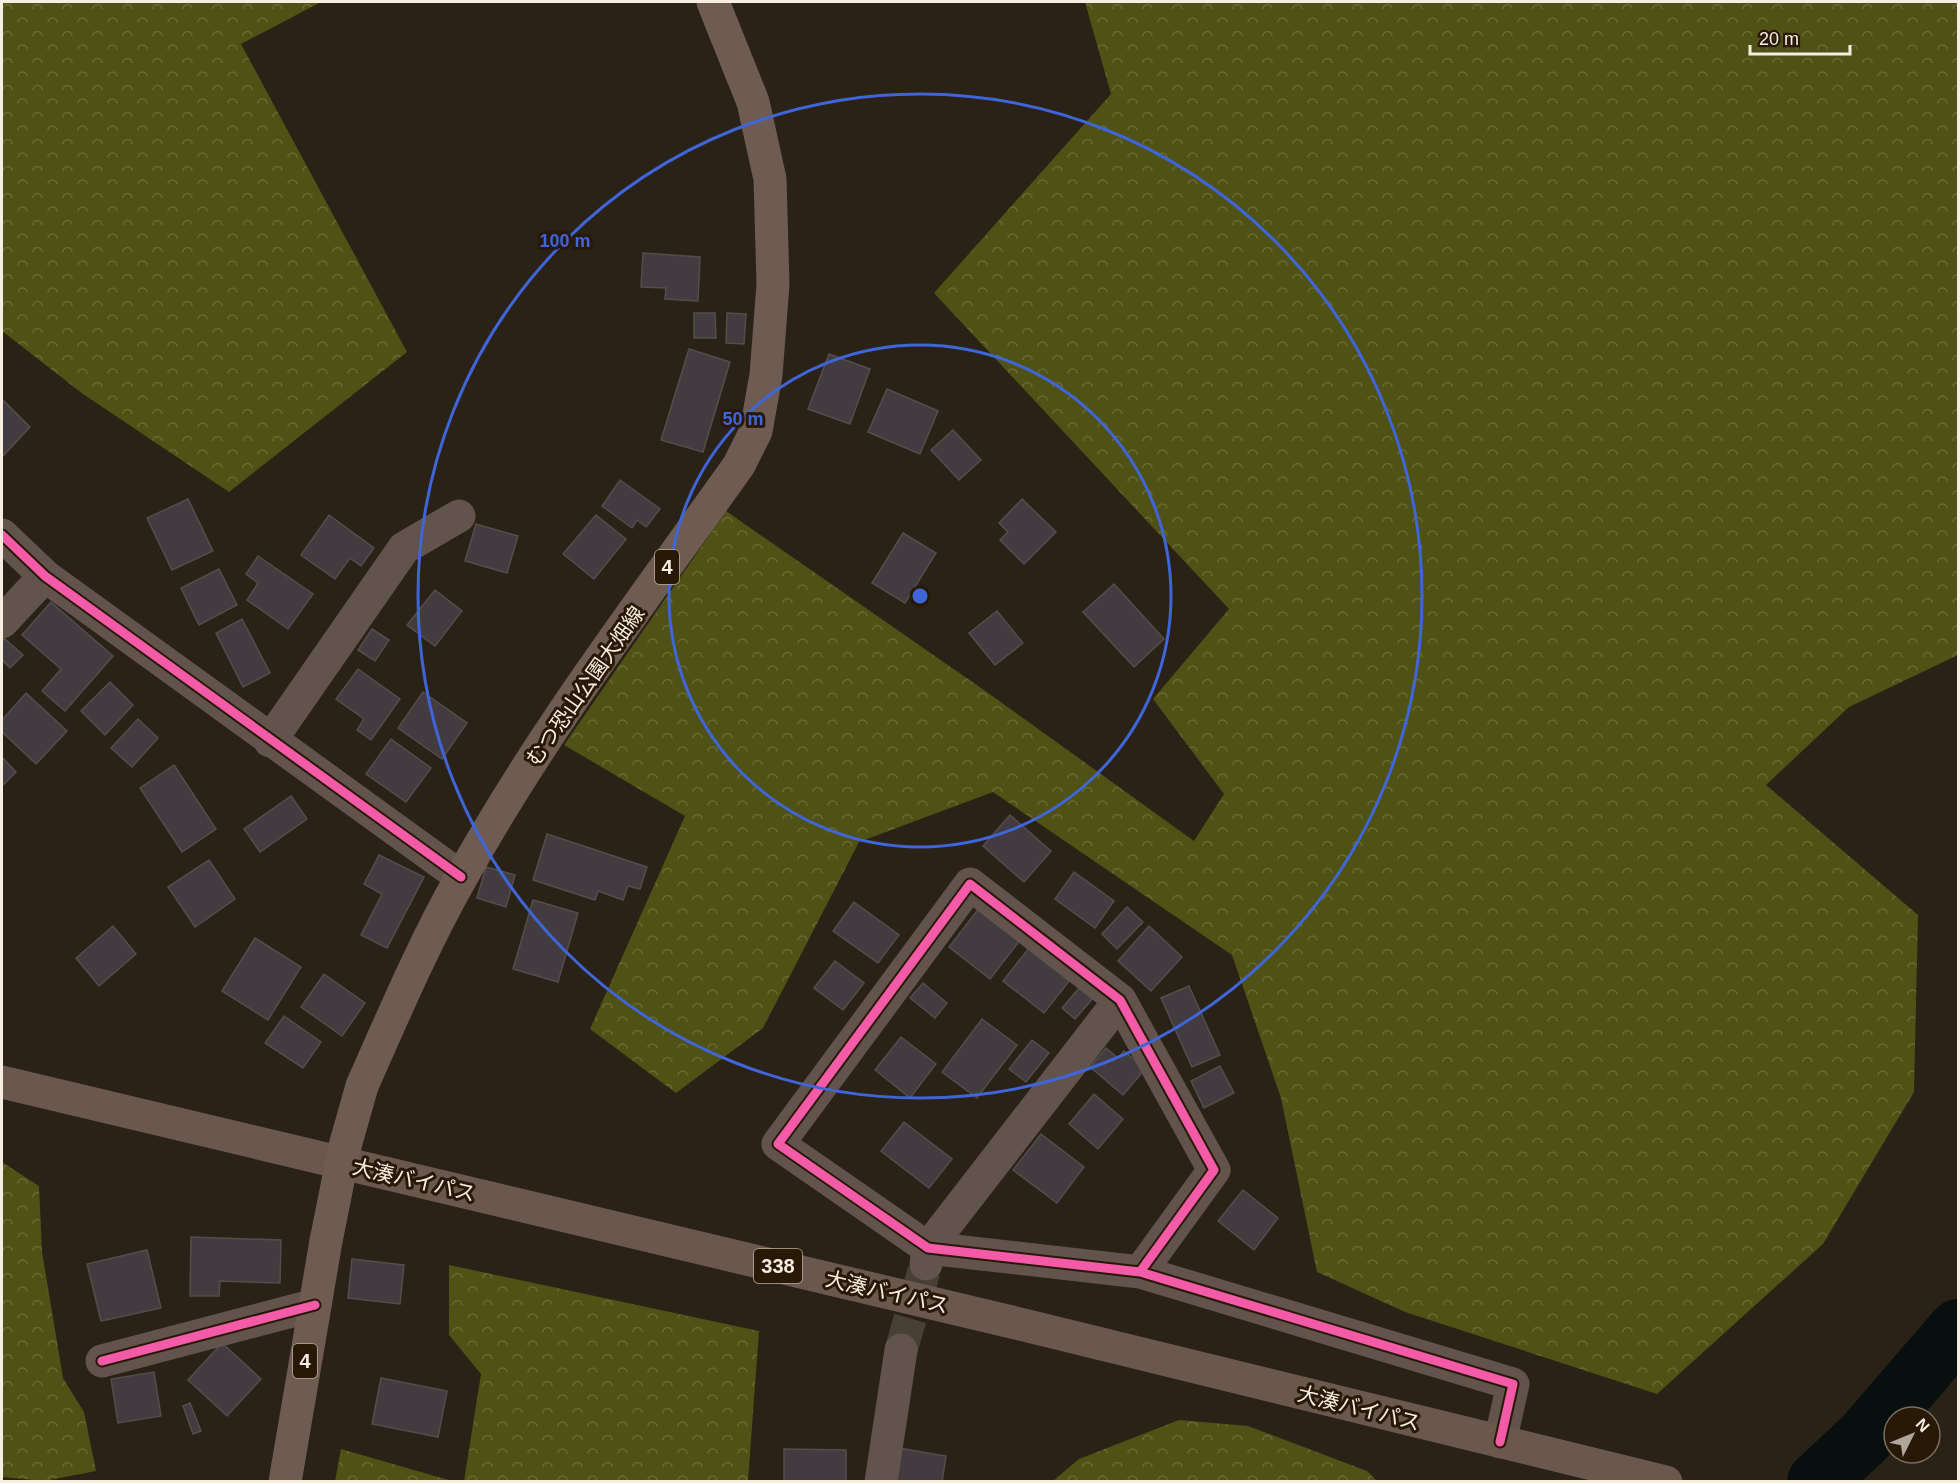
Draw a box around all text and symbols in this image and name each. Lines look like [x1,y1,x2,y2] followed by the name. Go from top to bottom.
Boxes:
[1750,18,1850,56] scale bar
[1759,29,1799,49] text: 20 m
[539,231,591,251] text: 100 m
[722,409,764,429] text: 50 m
[655,550,679,584] road number: 4
[910,586,930,606] centre of rings
[521,602,649,770] street label: むつ恐山公園大畑線
[350,1155,478,1205] street label: 大湊バイパス
[754,1249,802,1283] road number: 338
[823,1267,951,1317] street label: 大湊バイパス
[293,1344,317,1378] road number: 4
[1295,1382,1423,1434] street label: 大湊バイパス
[1882,1405,1942,1465] north arrow
[1912,1415,1933,1435] text: N

